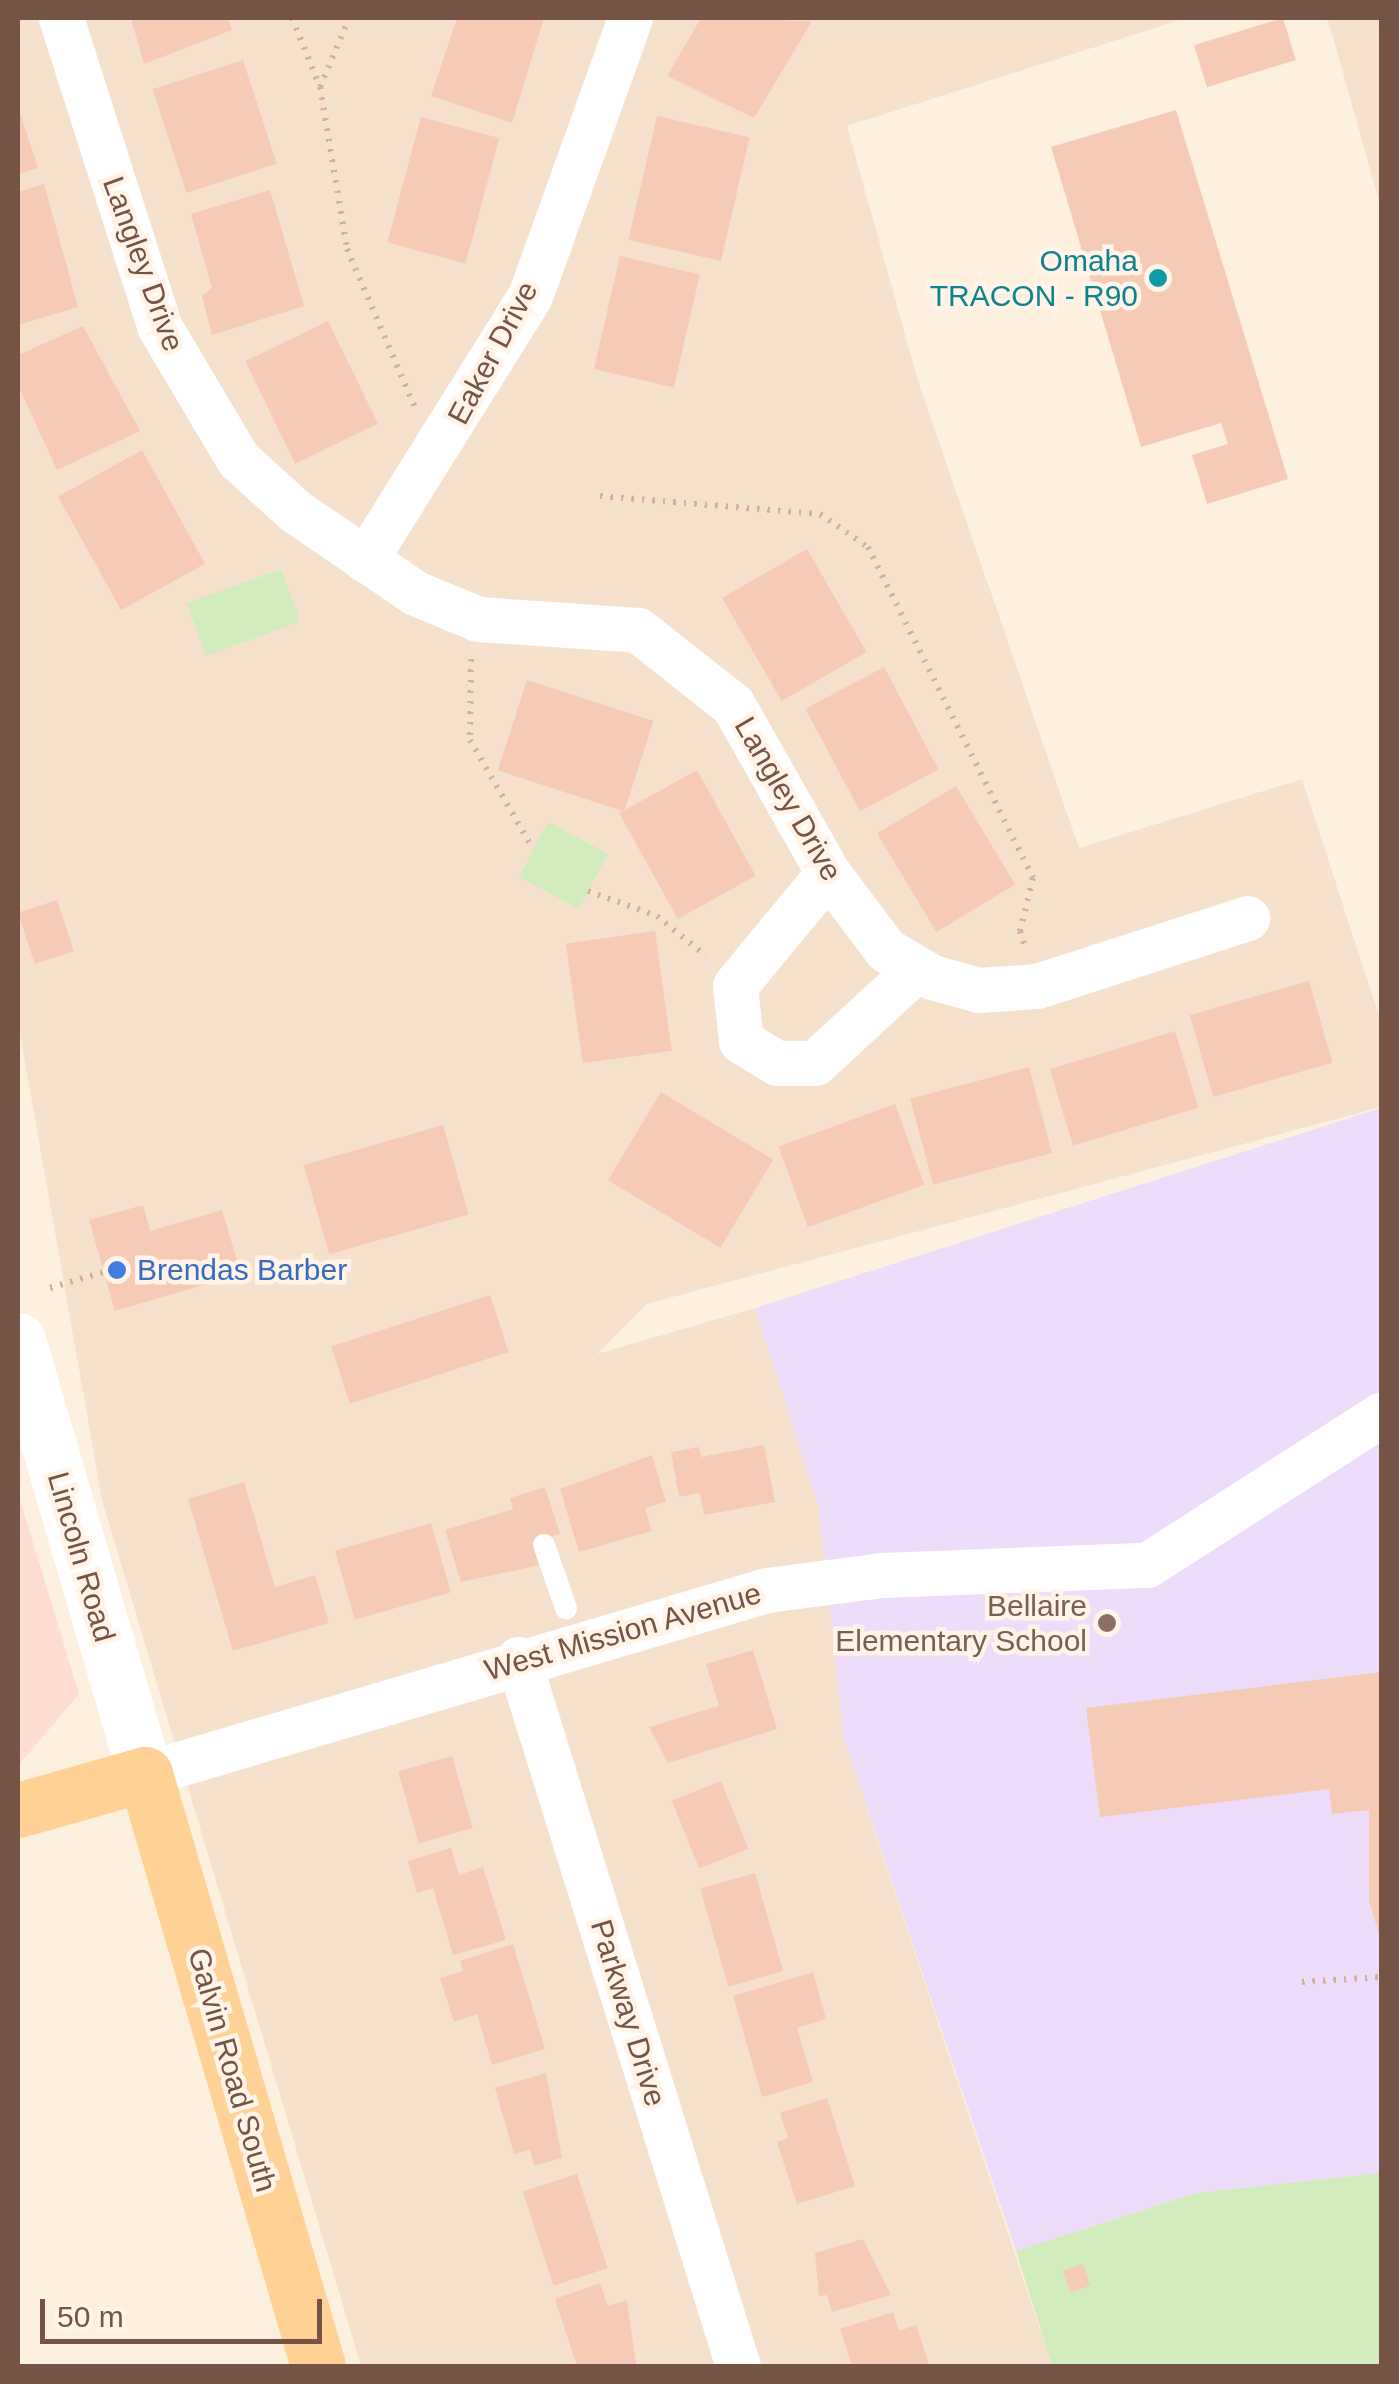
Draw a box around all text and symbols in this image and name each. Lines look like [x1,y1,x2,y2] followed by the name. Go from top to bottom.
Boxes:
[95,172,191,356] street label: Langley Drive
[930,243,1138,314] place label: Omaha TRACON - R90
[1147,267,1169,289] marker: Omaha TRACON - R90
[440,275,546,431] street label: Eaker Drive
[727,711,849,887] street label: Langley Drive
[137,1252,347,1288] place label: Brendas Barber
[106,1259,128,1281] marker: Brendas Barber
[40,1468,122,1646] street label: Lincoln Road
[480,1575,766,1689] street label: West Mission Avenue
[835,1588,1087,1658] place label: Bellaire Elementary School
[1096,1612,1118,1634] marker: Bellaire Elementary School
[583,1915,673,2111] street label: Parkway Drive
[180,1944,284,2196] street label: Galvin Road South
[45,2279,328,2341] scale bar
[57,2300,124,2333] text: 50 m

